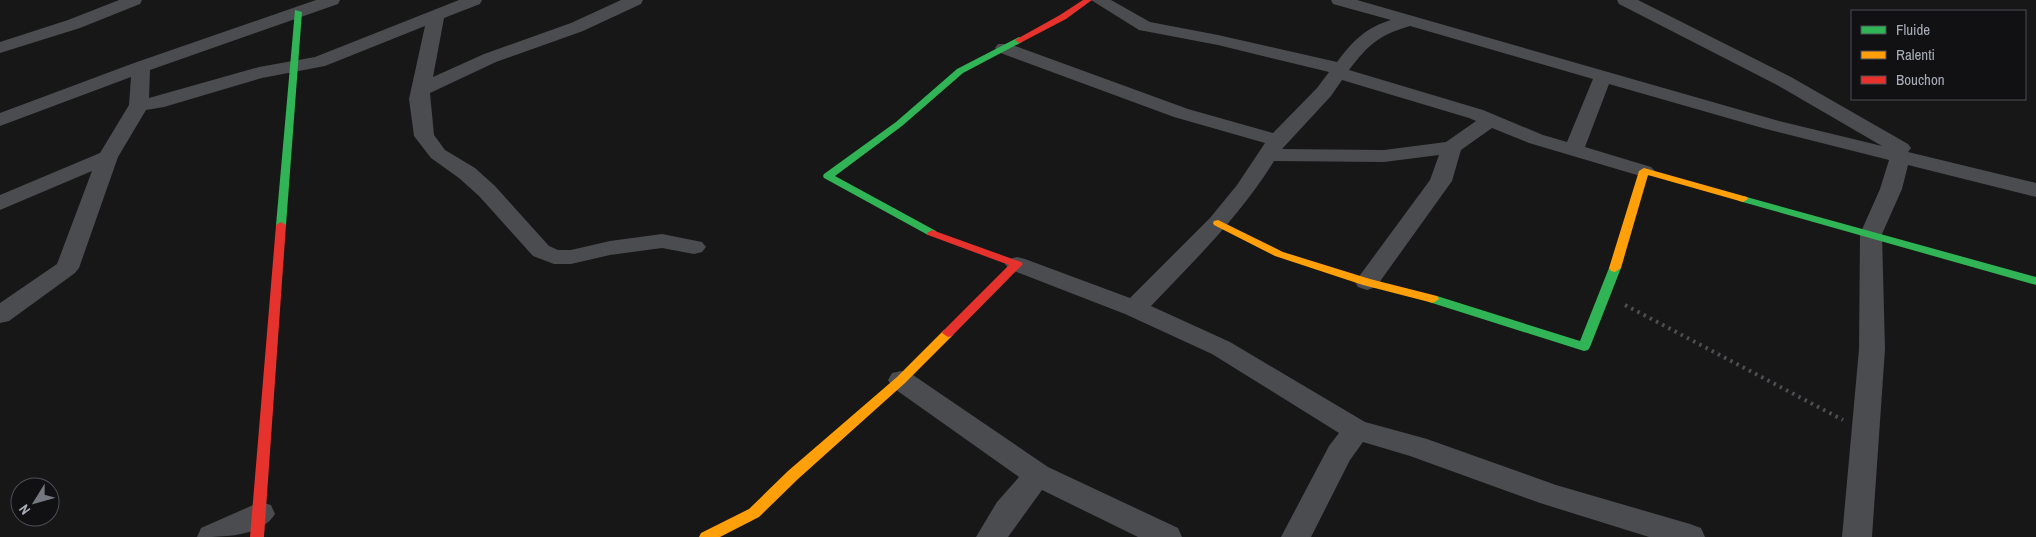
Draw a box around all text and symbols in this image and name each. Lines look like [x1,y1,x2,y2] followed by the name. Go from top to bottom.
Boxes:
[1851,10,2026,100] legend
[1896,19,1930,40] text: Fluide
[1896,44,1935,65] text: Ralenti
[1896,69,1945,90] text: Bouchon
[10,477,60,527] north arrow
[15,501,34,519] text: N

